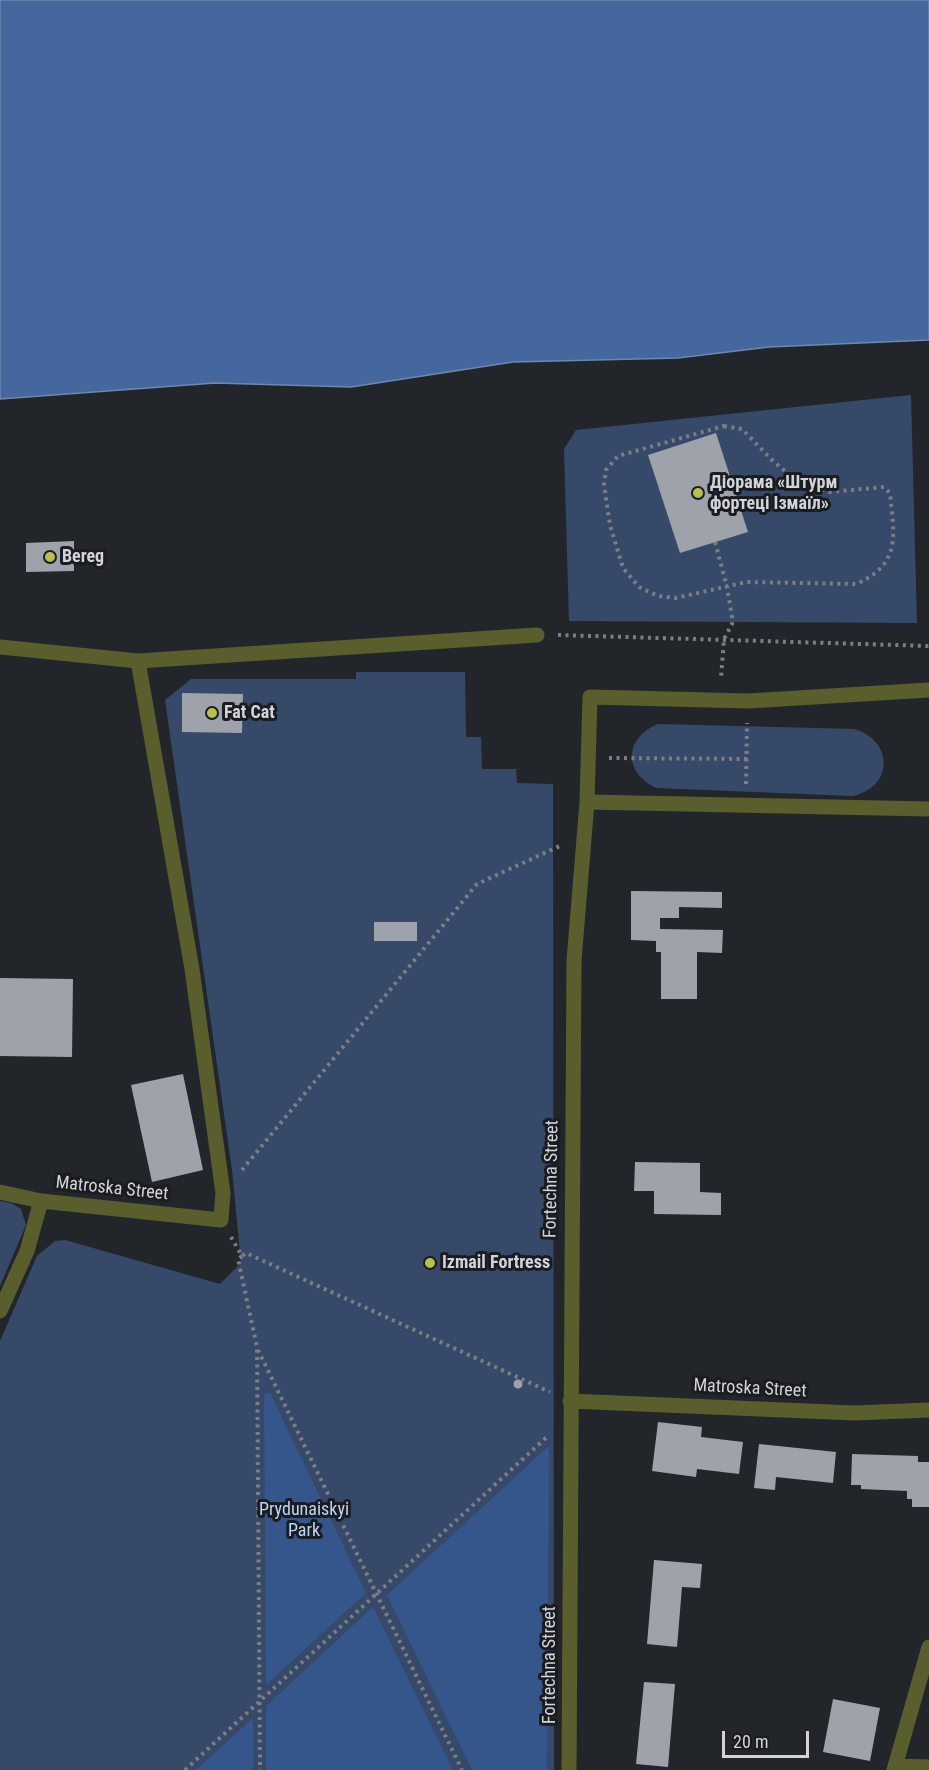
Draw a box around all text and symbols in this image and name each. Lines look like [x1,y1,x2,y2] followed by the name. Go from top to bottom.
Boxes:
[710,472,837,514] place label: Діорама «Штурм фортеці Ізмаїл»
[691,486,705,500] marker: Діорама «Штурм фортеці Ізмаїл»
[62,546,104,568] place label: Bereg
[43,550,57,564] marker: Bereg
[224,702,275,724] place label: Fat Cat
[205,706,219,720] marker: Fat Cat
[540,1120,564,1238] street label: Fortechna Street
[55,1172,169,1206] street label: Matroska Street
[442,1252,550,1274] place label: Izmail Fortress
[423,1256,437,1270] marker: Izmail Fortress
[693,1375,807,1403] street label: Matroska Street
[259,1499,349,1541] park label: Prydunaiskyi Park
[539,1606,561,1724] street label: Fortechna Street
[725,1719,812,1757] scale bar
[733,1731,768,1752] text: 20 m

